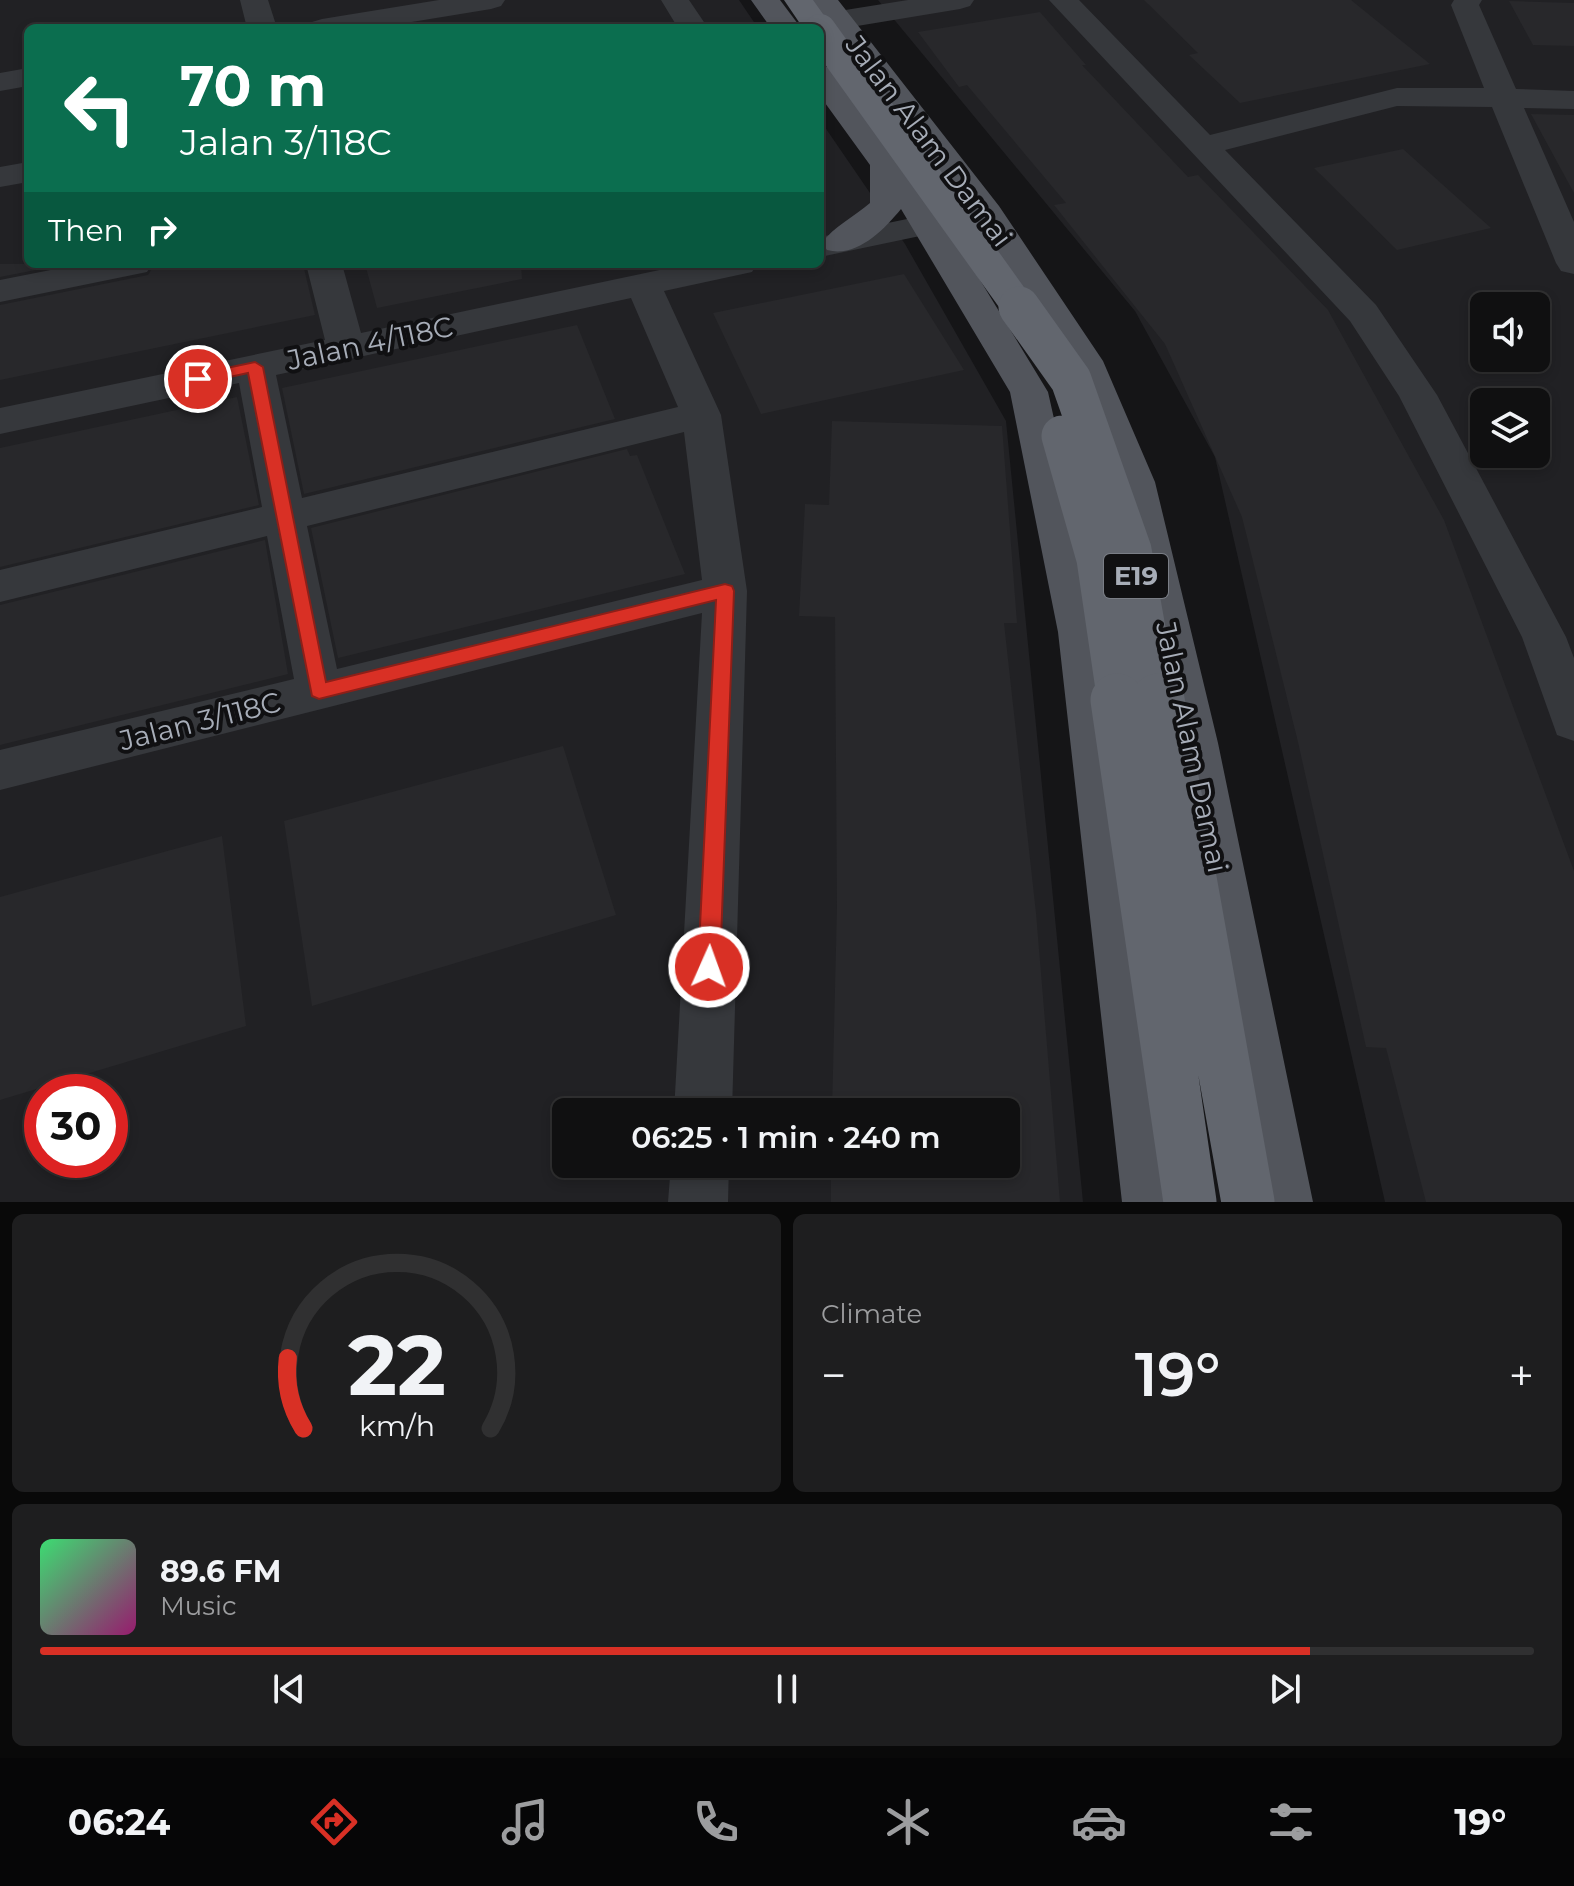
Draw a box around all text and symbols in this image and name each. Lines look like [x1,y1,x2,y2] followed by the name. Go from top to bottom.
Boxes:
[838,28,1019,253] street label: Jalan Alam Damai
[180,52,326,120] text: 70 m
[48,56,152,160] icon: left
[180,120,392,164] text: Jalan 3/118C
[140,208,184,252] icon: right
[48,212,124,249] text: Then
[1470,292,1550,468] map controls
[1470,292,1550,372] button: sound
[283,309,456,377] street label: Jalan 4/118C
[164,345,232,413] pin
[176,357,220,401] icon: arrive
[1470,388,1550,468] button: layers
[1104,554,1168,598] road number: E19
[1149,618,1235,875] street label: Jalan Alam Damai
[115,685,284,758] street label: Jalan 3/118C
[667,925,751,1009] position arrow
[24,1074,128,1178] speed limit sign: 30
[631,1119,941,1156] text: 06:25 · 1 min · 240 m
[821,1298,922,1330] text: Climate
[347,1314,446,1416] text: 22
[1135,1338,1220,1411] text: 19°
[821,1348,846,1402] text: −
[1509,1348,1534,1402] text: +
[358,1408,435,1443] text: km/h
[160,1553,281,1590] text: 89.6 FM
[160,1590,237,1622] text: Music
[267,1667,311,1711] icon: previous
[765,1667,809,1711] icon: pause
[1263,1667,1307,1711] icon: next
[306,1794,362,1850] icon: directions
[497,1794,553,1850] icon: music
[688,1794,744,1850] icon: phone
[880,1794,936,1850] icon: climate
[1071,1794,1127,1850] icon: car
[1263,1794,1319,1850] icon: filters
[68,1800,170,1844] text: 06:24
[1454,1800,1506,1844] text: 19°

